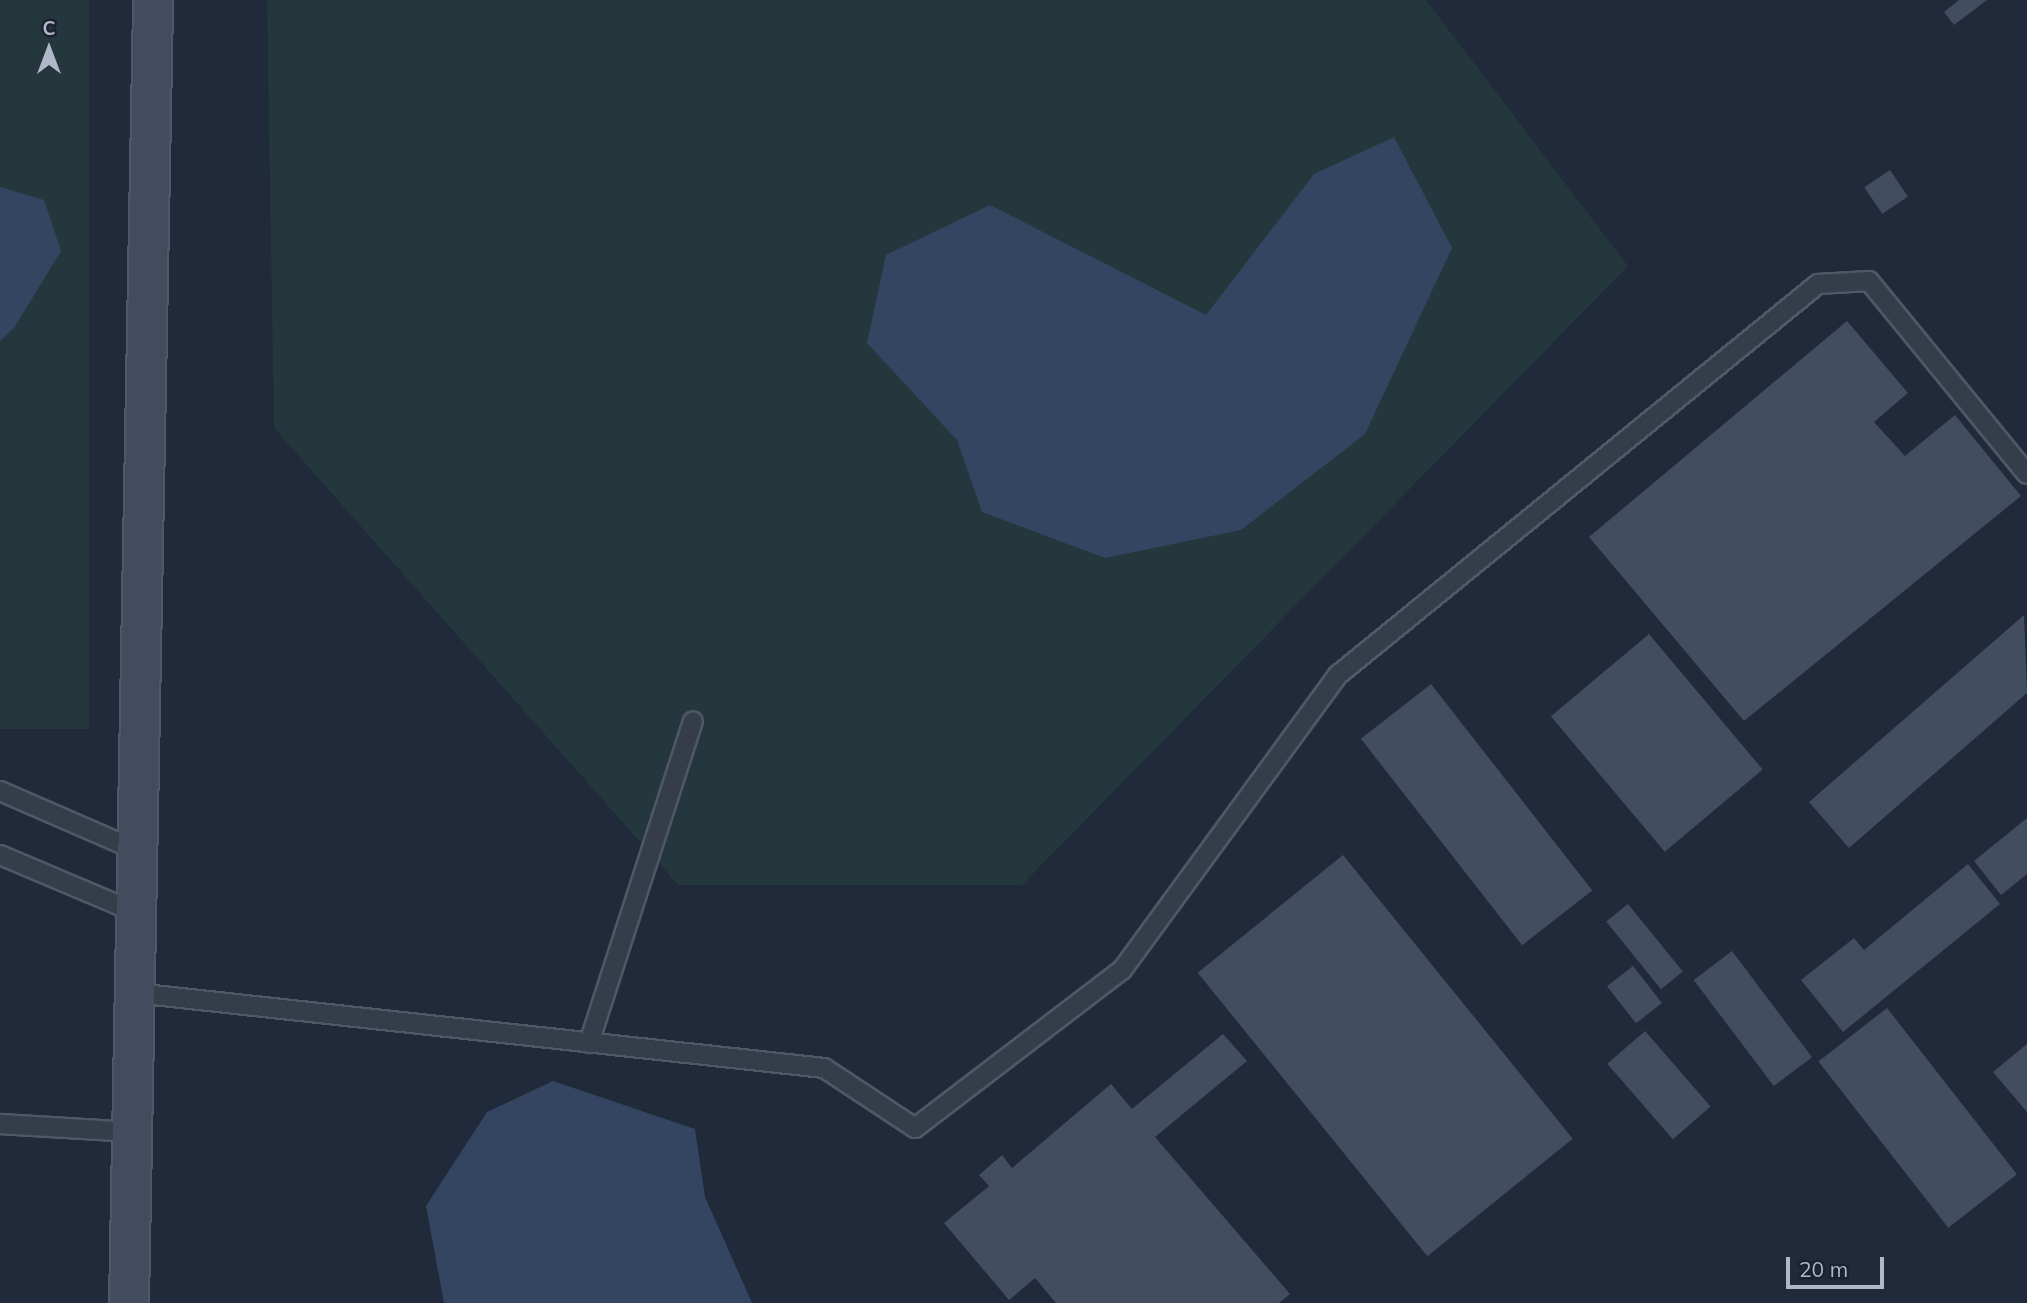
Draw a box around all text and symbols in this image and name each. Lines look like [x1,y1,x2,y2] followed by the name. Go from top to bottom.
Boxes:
[14,14,84,84] north arrow
[42,16,56,40] text: С
[1789,1244,1887,1288] scale bar
[1799,1256,1848,1282] text: 20 m

